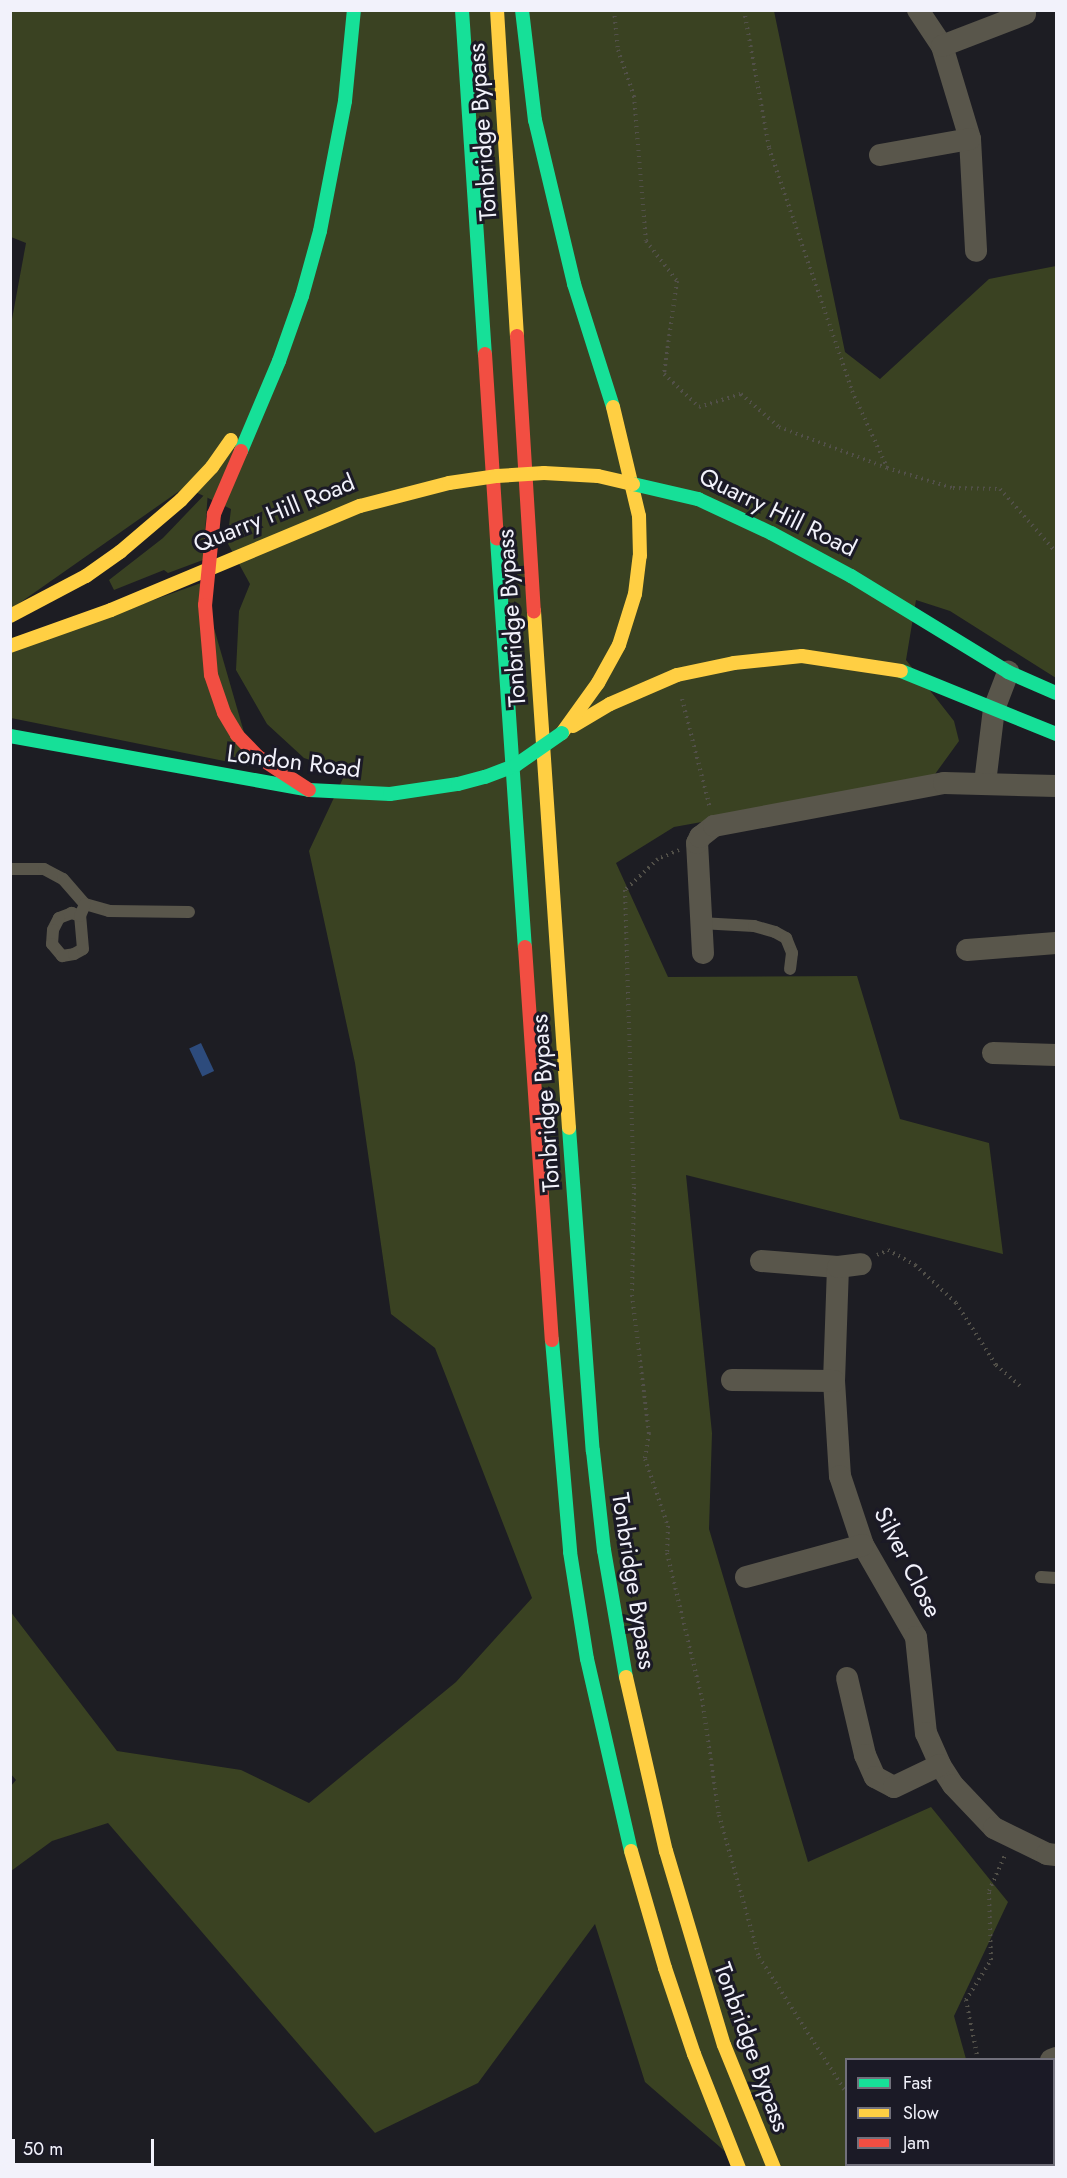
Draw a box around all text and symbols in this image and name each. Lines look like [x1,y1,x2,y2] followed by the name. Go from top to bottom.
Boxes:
[461,42,503,222] street label: Tonbridge Bypass
[695,461,861,563] street label: Quarry Hill Road
[189,468,359,558] street label: Quarry Hill Road
[490,528,532,708] street label: Tonbridge Bypass
[225,738,363,784] street label: London Road
[524,1013,566,1193] street label: Tonbridge Bypass
[606,1491,662,1671] street label: Tonbridge Bypass
[868,1502,948,1622] street label: Silver Close
[708,1958,796,2136] street label: Tonbridge Bypass
[845,2058,1055,2166] legend
[903,2070,932,2096] text: Fast
[903,2100,939,2126] text: Slow
[15,2127,158,2165] scale bar
[903,2130,930,2156] text: Jam
[23,2136,63,2162] text: 50 m

